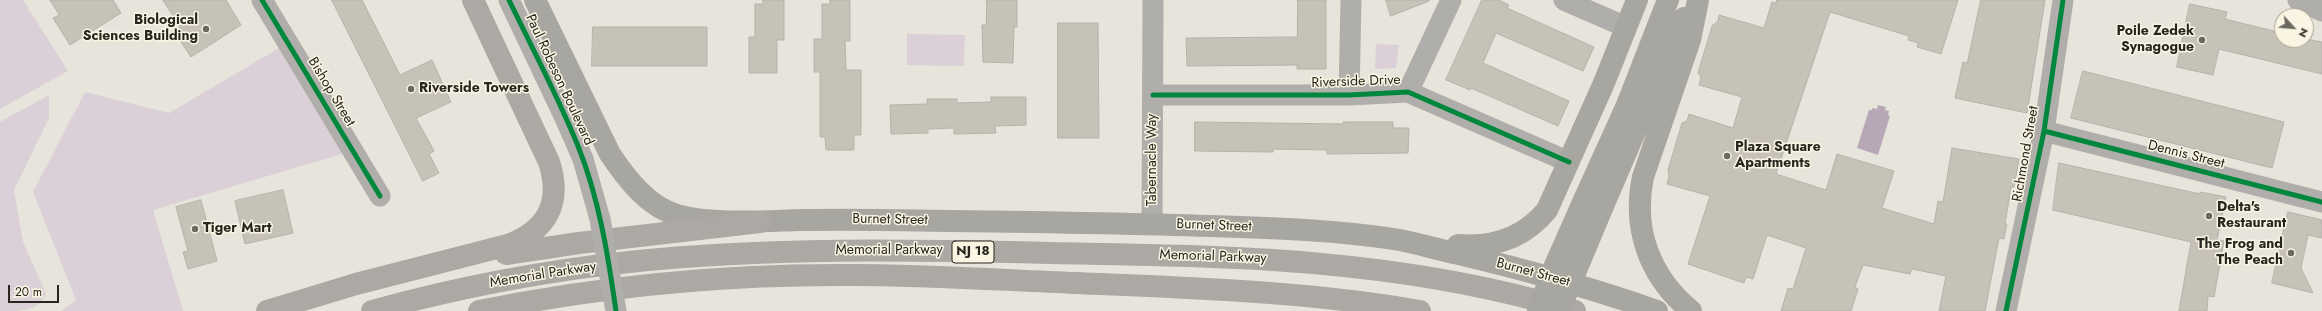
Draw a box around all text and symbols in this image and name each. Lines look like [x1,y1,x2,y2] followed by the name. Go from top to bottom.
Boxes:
[2274,8,2314,48] north arrow
[521,12,597,148] street label: Paul Robeson Boulevard
[83,13,198,46] place label: Biological Sciences Building
[201,24,211,34] marker: Biological Sciences Building
[2117,24,2194,56] place label: Poile Zedek Synagogue
[2295,25,2313,40] text: N
[2197,35,2207,45] marker: Poile Zedek Synagogue
[304,54,358,130] street label: Bishop Street
[1311,72,1401,92] street label: Riverside Drive
[419,81,529,97] place label: Riverside Towers
[406,84,416,94] marker: Riverside Towers
[2009,105,2043,203] street label: Richmond Street
[1145,114,1161,206] street label: Tabernacle Way
[2146,137,2226,173] street label: Dennis Street
[1735,140,1821,172] place label: Plaza Square Apartments
[1722,151,1732,161] marker: Plaza Square Apartments
[2217,200,2286,232] place label: Delta's Restaurant
[852,211,928,229] street label: Burnet Street
[2204,211,2214,221] marker: Delta's Restaurant
[1176,216,1252,236] street label: Burnet Street
[203,221,271,237] place label: Tiger Mart
[190,224,200,234] marker: Tiger Mart
[2197,237,2283,270] place label: The Frog and The Peach
[952,241,994,263] road number: NJ 18
[835,243,943,259] street label: Memorial Parkway
[1159,247,1267,267] street label: Memorial Parkway
[2286,248,2296,258] marker: The Frog and The Peach
[1494,255,1572,291] street label: Burnet Street
[489,258,597,292] street label: Memorial Parkway
[10,277,61,303] scale bar
[15,283,42,301] text: 20 m

